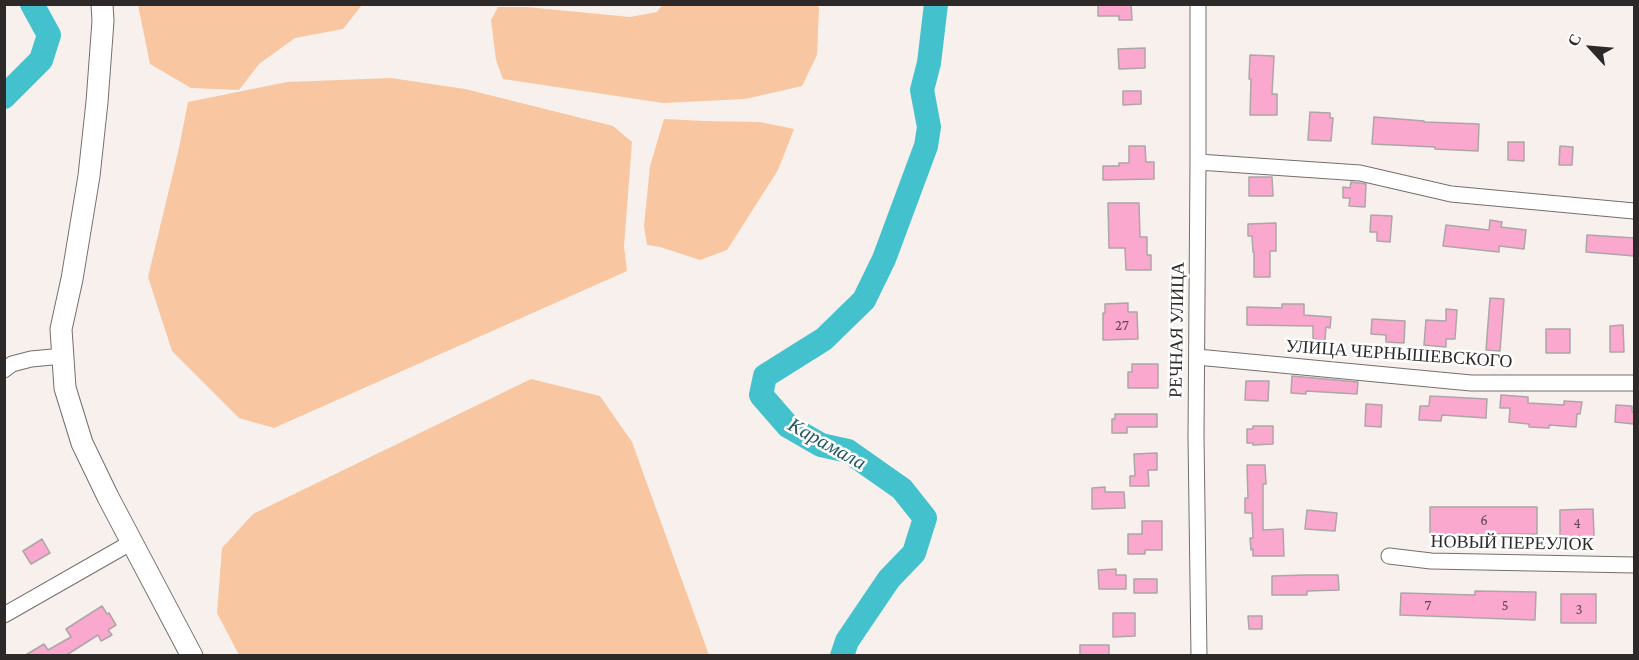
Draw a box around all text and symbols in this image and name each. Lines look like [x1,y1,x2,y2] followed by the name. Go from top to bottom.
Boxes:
[1561,18,1621,78] north arrow
[1564,31,1585,49] text: С
[1165,262,1189,398] street label: РЕЧНАЯ УЛИЦА
[1115,316,1129,334] house number: 27
[1285,335,1513,373] street label: УЛИЦА ЧЕРНЫШЕВСКОГО
[784,413,870,475] water label: Карамала
[1480,511,1488,529] house number: 6
[1573,514,1581,532] house number: 4
[1430,531,1594,555] street label: НОВЫЙ ПЕРЕУЛОК
[1425,596,1431,614] house number: 7
[1501,596,1509,614] house number: 5
[1575,600,1583,618] house number: 3

